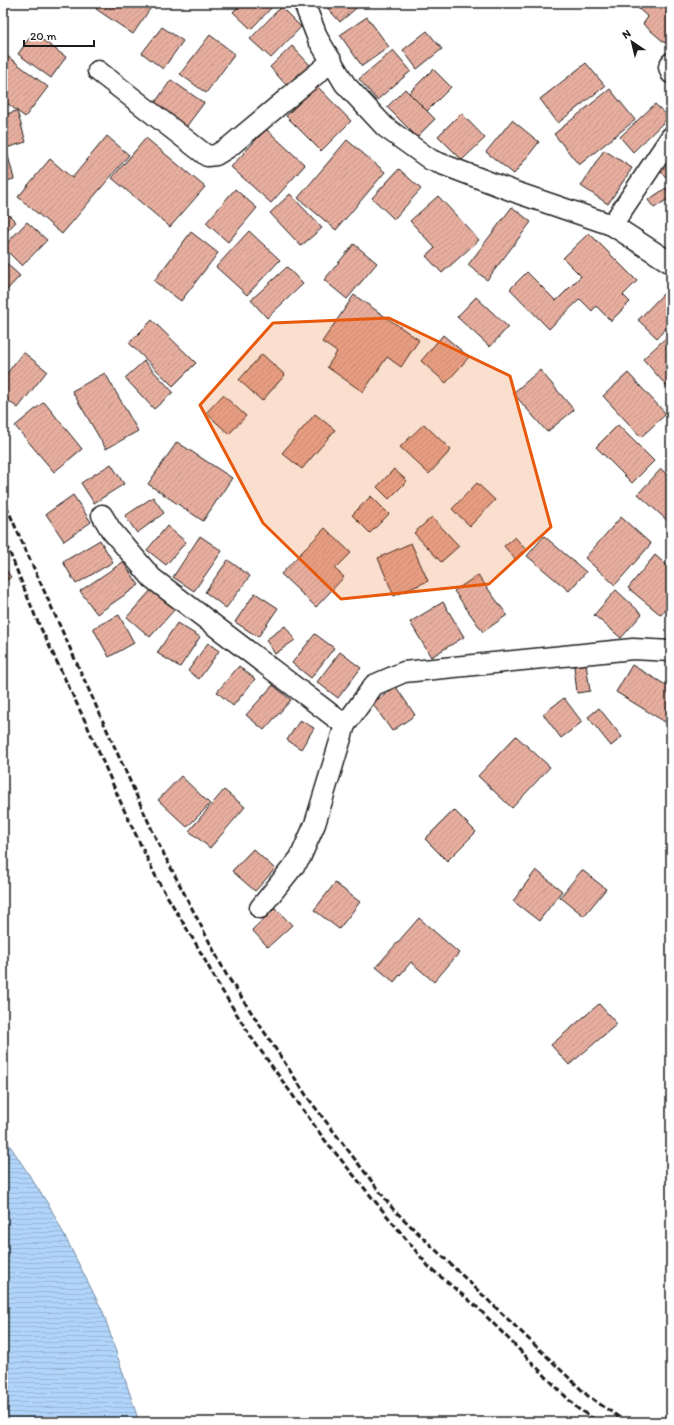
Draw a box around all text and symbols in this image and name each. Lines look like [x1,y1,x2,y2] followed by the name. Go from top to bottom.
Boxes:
[24,22,94,48] scale bar
[612,22,652,62] north arrow
[620,27,633,42] text: N
[30,29,57,43] text: 20 m

